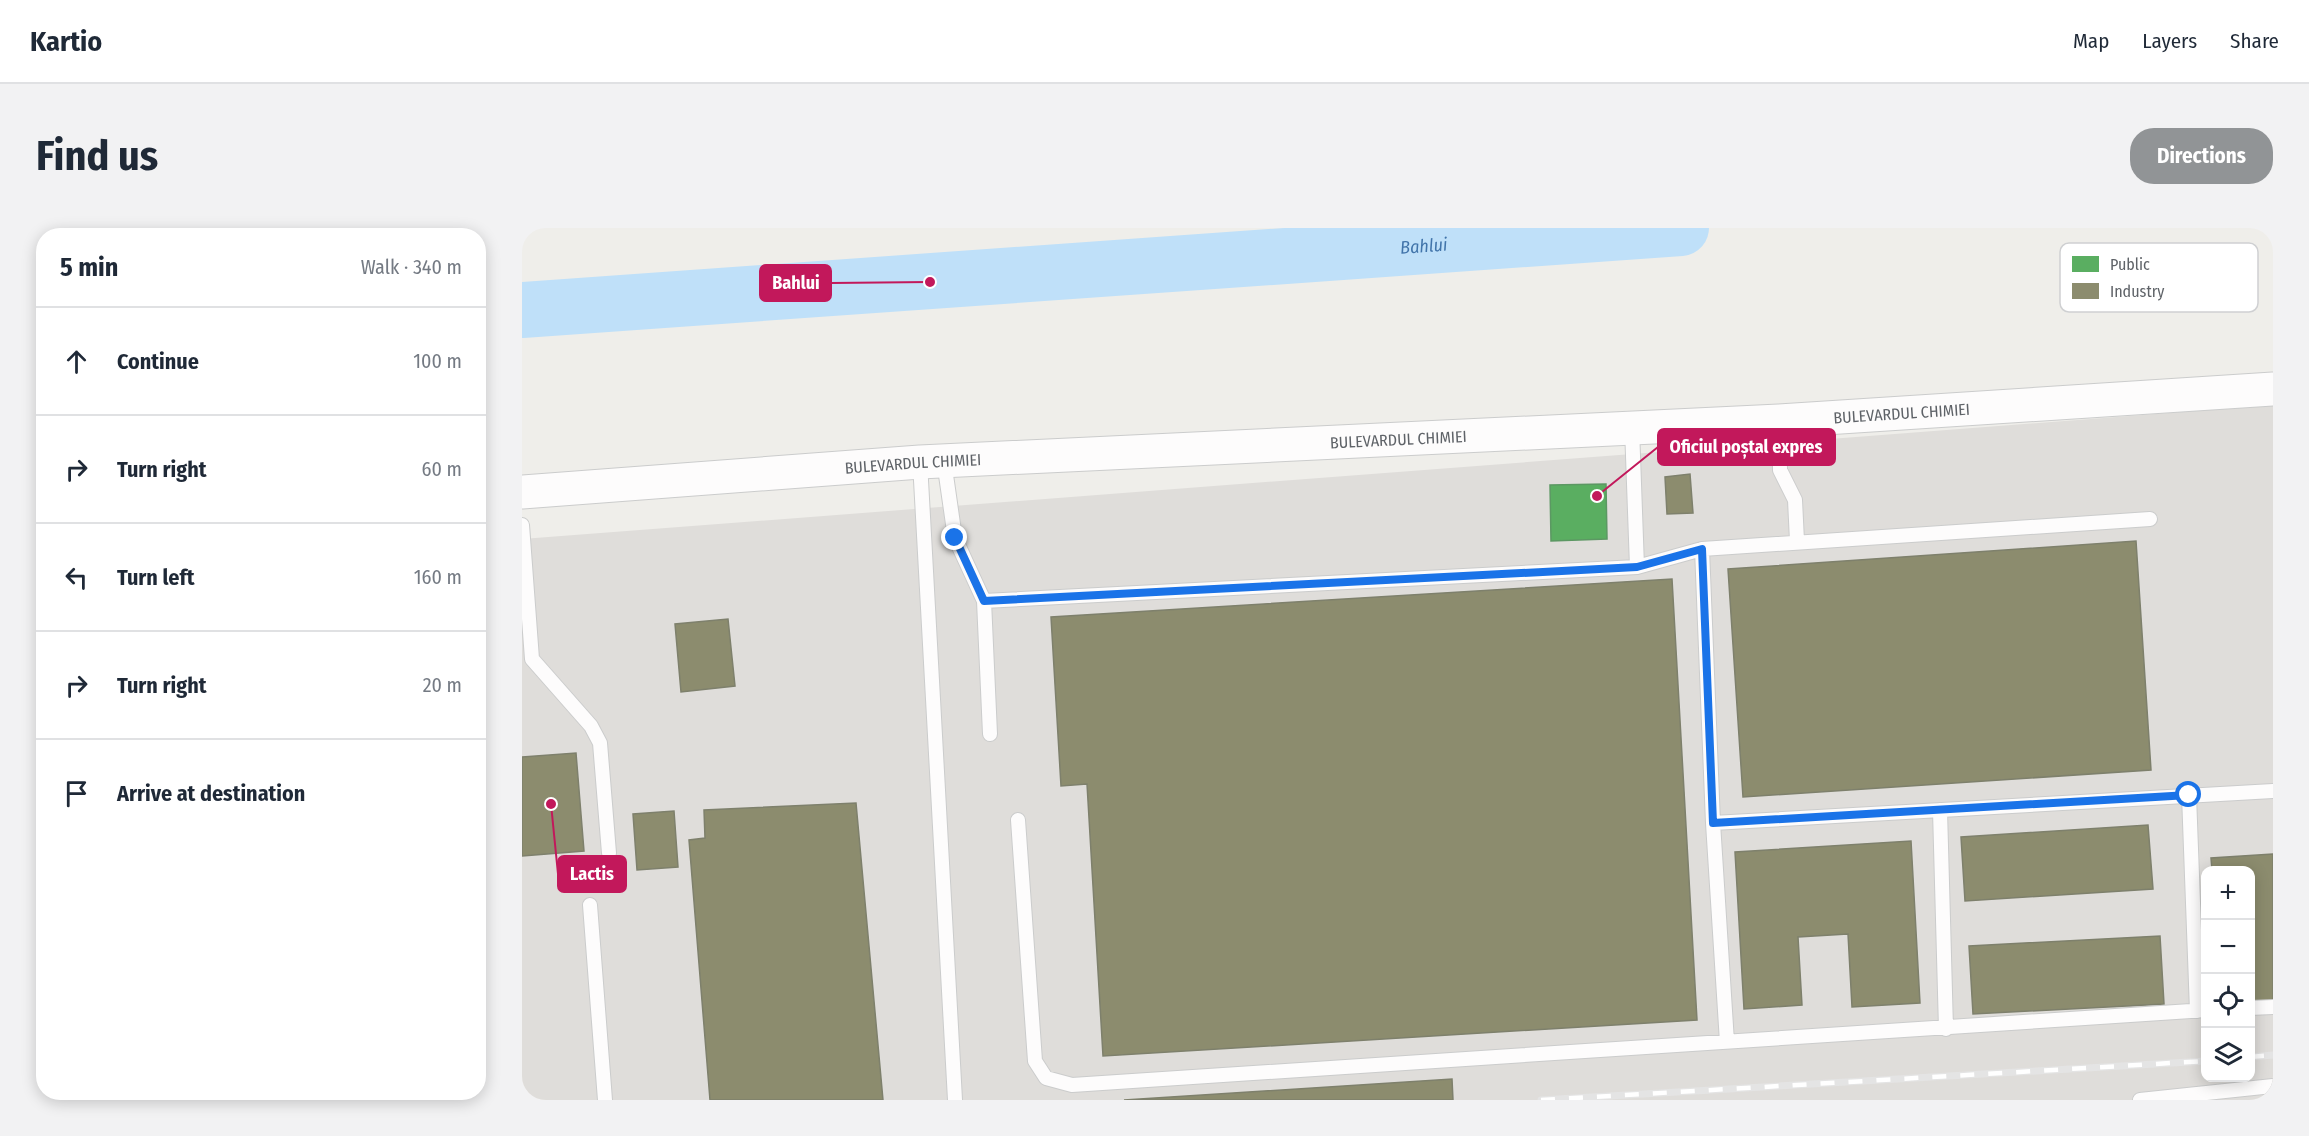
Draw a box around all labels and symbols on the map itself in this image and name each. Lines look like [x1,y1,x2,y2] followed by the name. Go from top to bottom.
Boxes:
[1399,234,1449,259] water label: Bahlui
[2060,243,2258,312] legend
[2110,255,2150,274] text: Public
[760,265,831,301] callout: Bahlui
[772,272,820,294] text: Bahlui
[2110,282,2165,301] text: Industry
[1833,400,1971,427] street label: BULEVARDUL CHIMIEI
[1330,427,1467,452] street label: BULEVARDUL CHIMIEI
[1658,429,1835,465] callout: Oficiul poștal expres
[1670,436,1822,459] text: Oficiul poștal expres
[844,450,982,478] street label: BULEVARDUL CHIMIEI
[941,524,967,550] route end
[2175,781,2201,807] route start
[558,856,626,892] callout: Lactis
[570,863,614,885] text: Lactis

